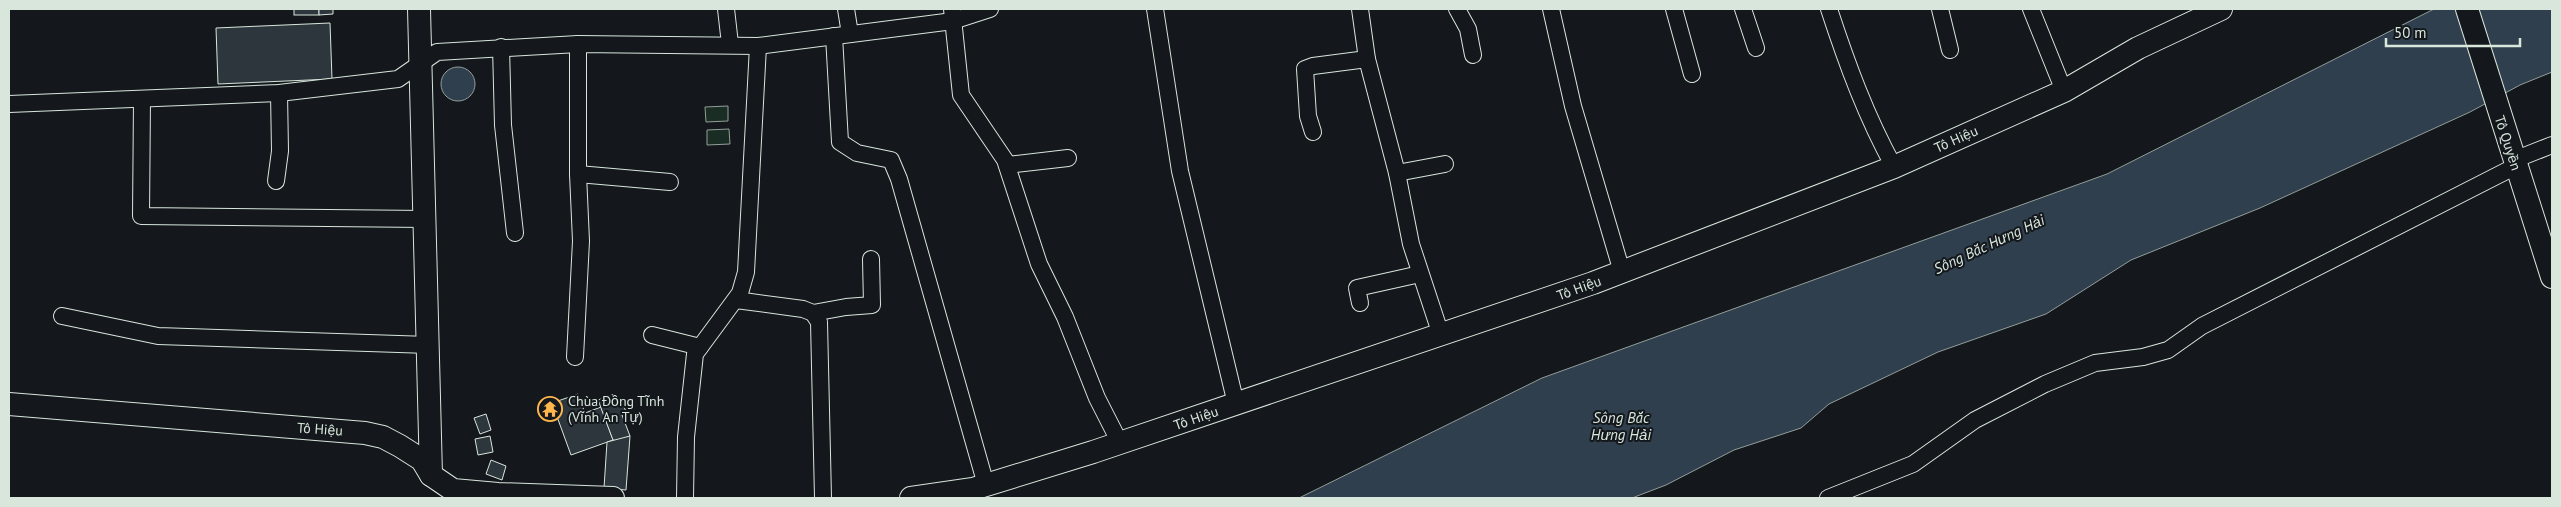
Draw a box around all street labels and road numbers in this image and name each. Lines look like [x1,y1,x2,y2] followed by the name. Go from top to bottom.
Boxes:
[2491,113,2525,173] street label: Tô Quyền
[1931,121,1981,157] street label: Tô Hiệu
[1554,272,1604,304] street label: Tô Hiệu
[1171,402,1221,434] street label: Tô Hiệu
[296,418,344,440] street label: Tô Hiệu

